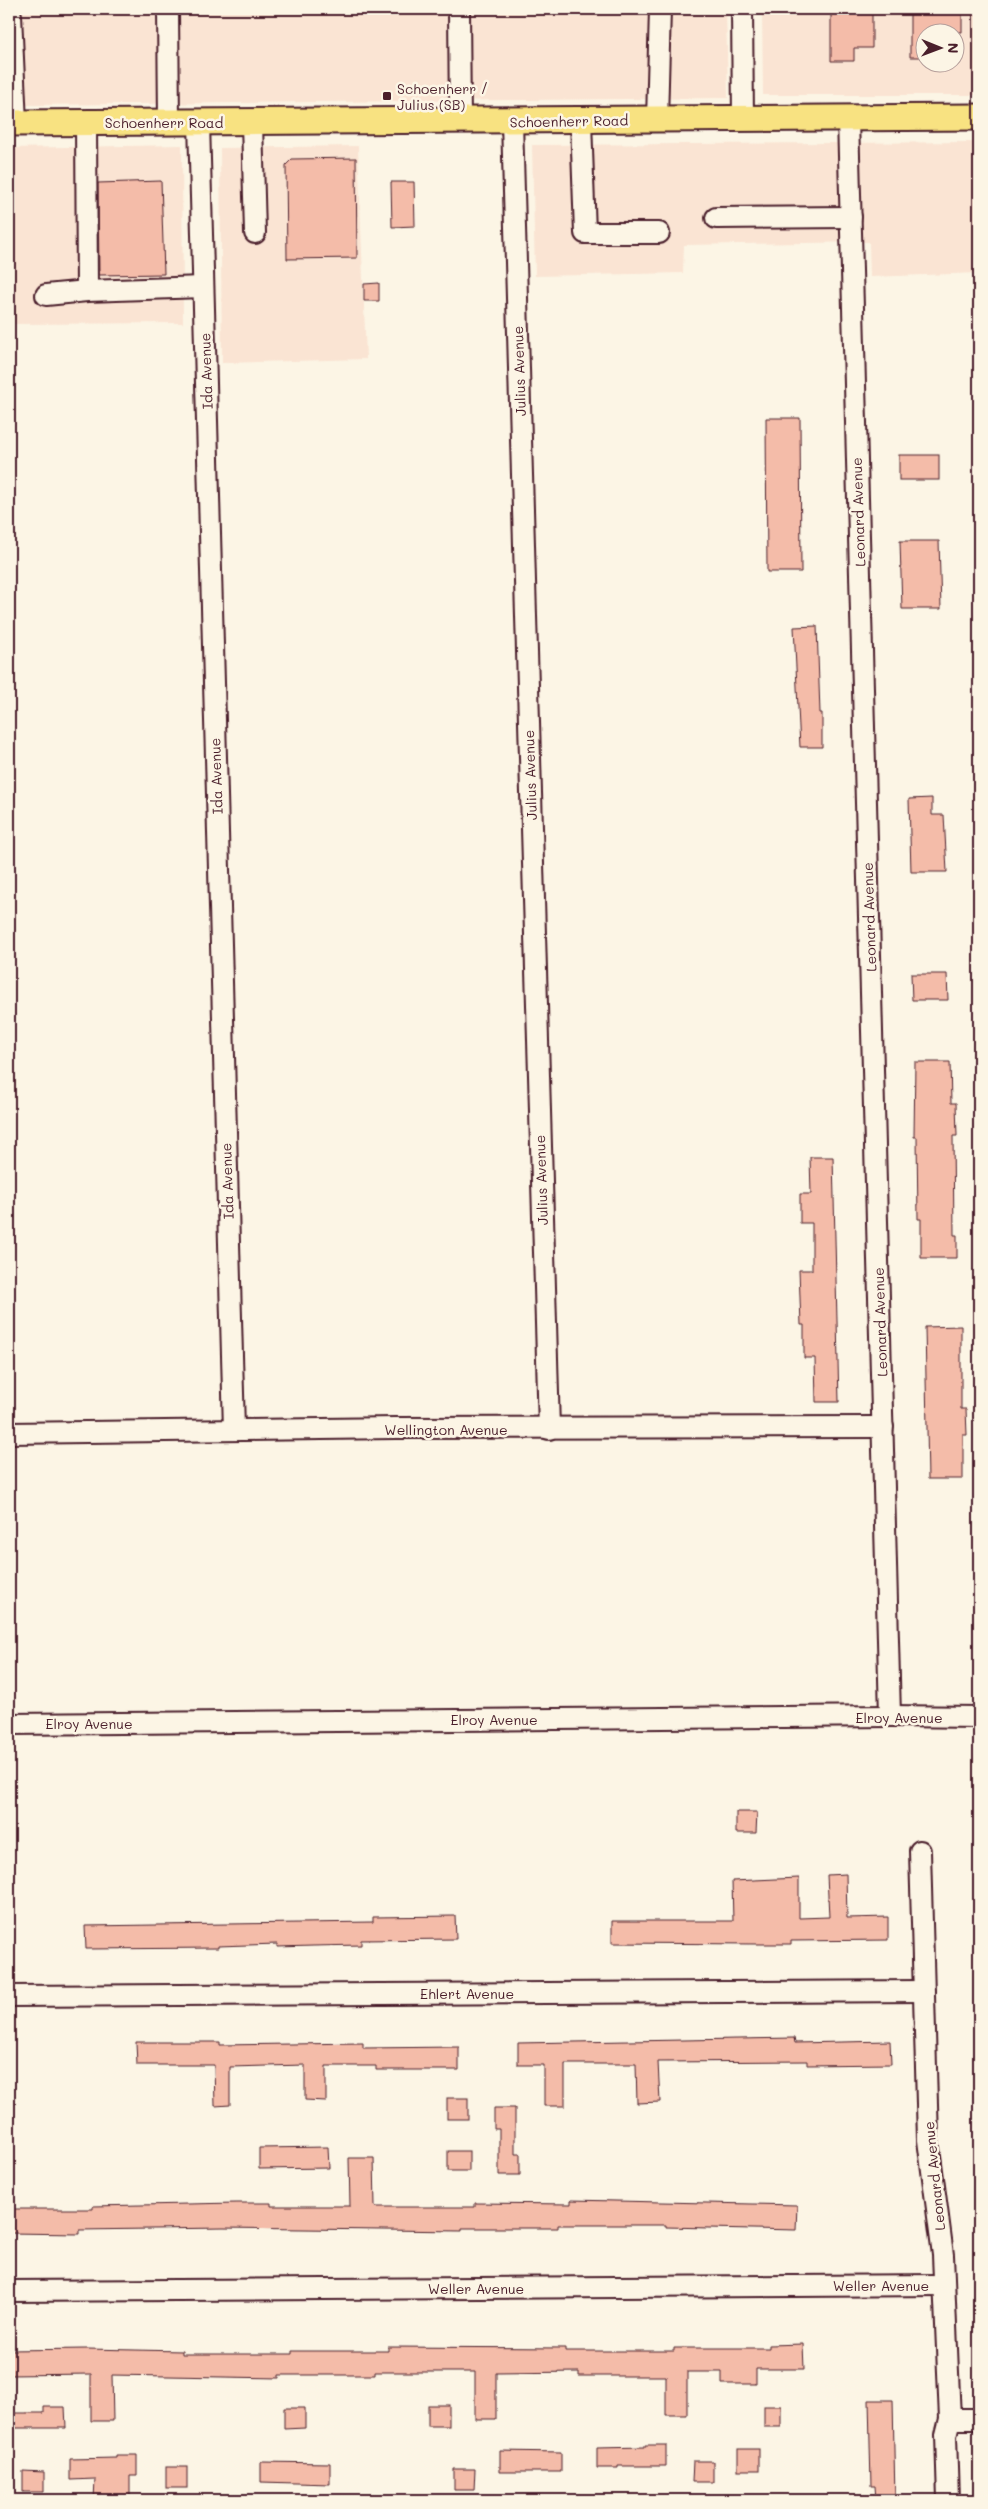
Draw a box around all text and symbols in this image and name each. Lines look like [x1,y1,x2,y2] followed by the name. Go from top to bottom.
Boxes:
[916,22,966,72] north arrow
[944,43,963,54] text: N
[397,79,488,114] place label: Schoenherr / Julius (SB)
[381,90,393,102] marker: Schoenherr / Julius (SB)
[509,110,629,132] street label: Schoenherr Road
[105,113,223,132] street label: Schoenherr Road
[508,325,530,417] street label: Julius Avenue
[195,332,217,410] street label: Ida Avenue
[847,457,869,567] street label: Leonard Avenue
[519,729,541,821] street label: Julius Avenue
[205,737,227,815] street label: Ida Avenue
[858,862,880,972] street label: Leonard Avenue
[530,1134,552,1226] street label: Julius Avenue
[216,1142,238,1220] street label: Ida Avenue
[869,1267,891,1377] street label: Leonard Avenue
[384,1420,508,1439] street label: Wellington Avenue
[855,1708,943,1727] street label: Elroy Avenue
[450,1710,538,1729] street label: Elroy Avenue
[45,1714,133,1733] street label: Elroy Avenue
[420,1984,514,2003] street label: Ehlert Avenue
[919,2120,949,2232] street label: Leonard Avenue
[833,2276,929,2295] street label: Weller Avenue
[428,2279,524,2298] street label: Weller Avenue

